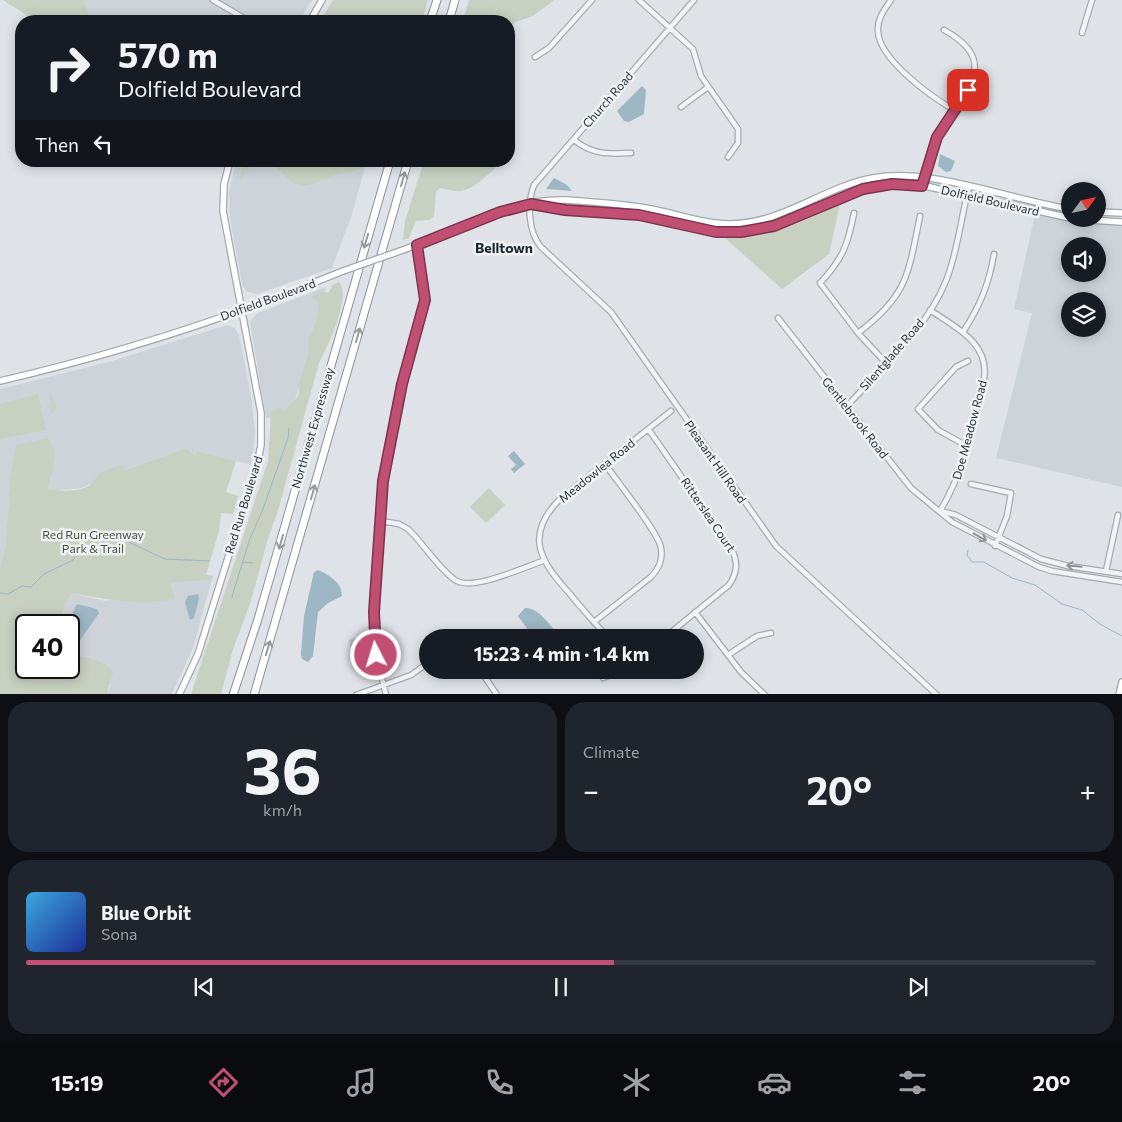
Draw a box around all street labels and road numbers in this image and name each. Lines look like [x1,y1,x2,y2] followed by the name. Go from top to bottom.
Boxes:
[579,68,635,130] street label: Church Road
[940,182,1041,218] street label: Dolfield Boulevard
[218,275,317,323] street label: Dolfield Boulevard
[856,315,926,393] street label: Silentglade Road
[288,366,336,490] street label: Northwest Expressway
[820,374,892,461] street label: Gentlebrook Road
[949,378,989,481] street label: Doe Meadow Road
[682,417,750,505] street label: Pleasant Hill Road
[556,435,637,505] street label: Meadowlea Road
[221,454,265,555] street label: Red Run Boulevard
[679,474,739,554] street label: Ritterslea Court

